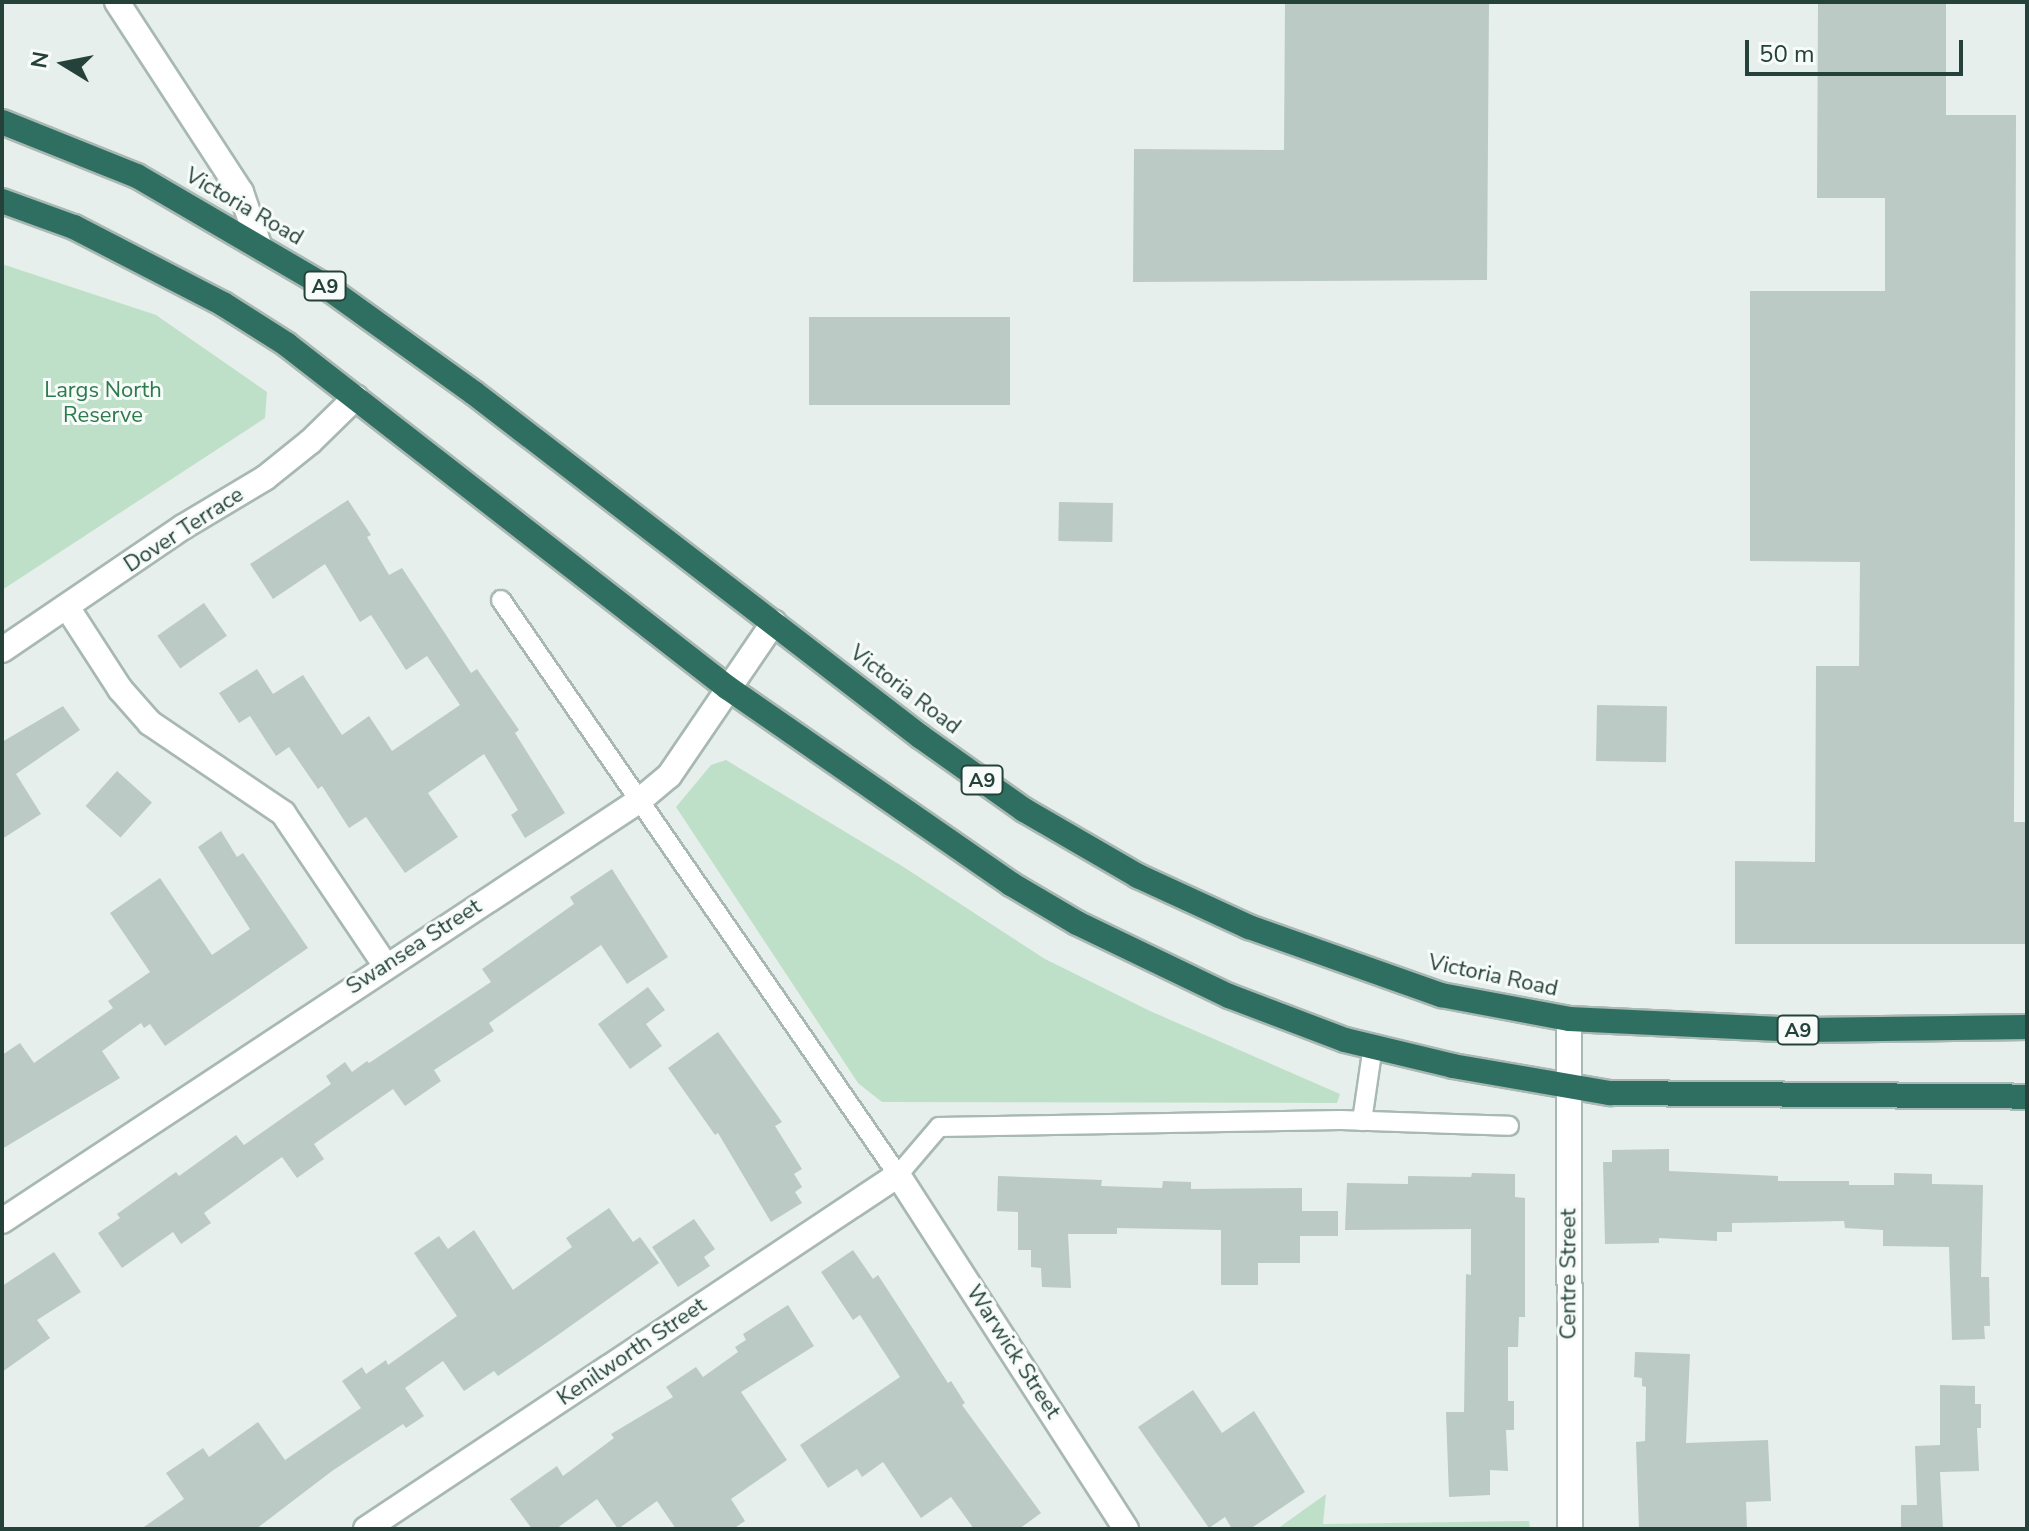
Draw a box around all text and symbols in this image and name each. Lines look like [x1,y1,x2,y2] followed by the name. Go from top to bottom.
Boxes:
[24,24,104,104] north arrow
[1749,24,1967,74] scale bar
[1759,38,1815,70] text: 50 m
[24,49,57,71] text: N
[180,163,308,251] street label: Victoria Road
[303,270,347,302] road number: A9
[44,377,162,428] park label: Largs North Reserve
[119,482,249,578] street label: Dover Terrace
[844,640,966,740] street label: Victoria Road
[960,764,1004,796] road number: A9
[342,894,486,1000] street label: Swansea Street
[1426,949,1560,1003] street label: Victoria Road
[1776,1014,1820,1046] road number: A9
[1556,1208,1582,1340] street label: Centre Street
[960,1280,1066,1424] street label: Warwick Street
[553,1292,711,1412] street label: Kenilworth Street

